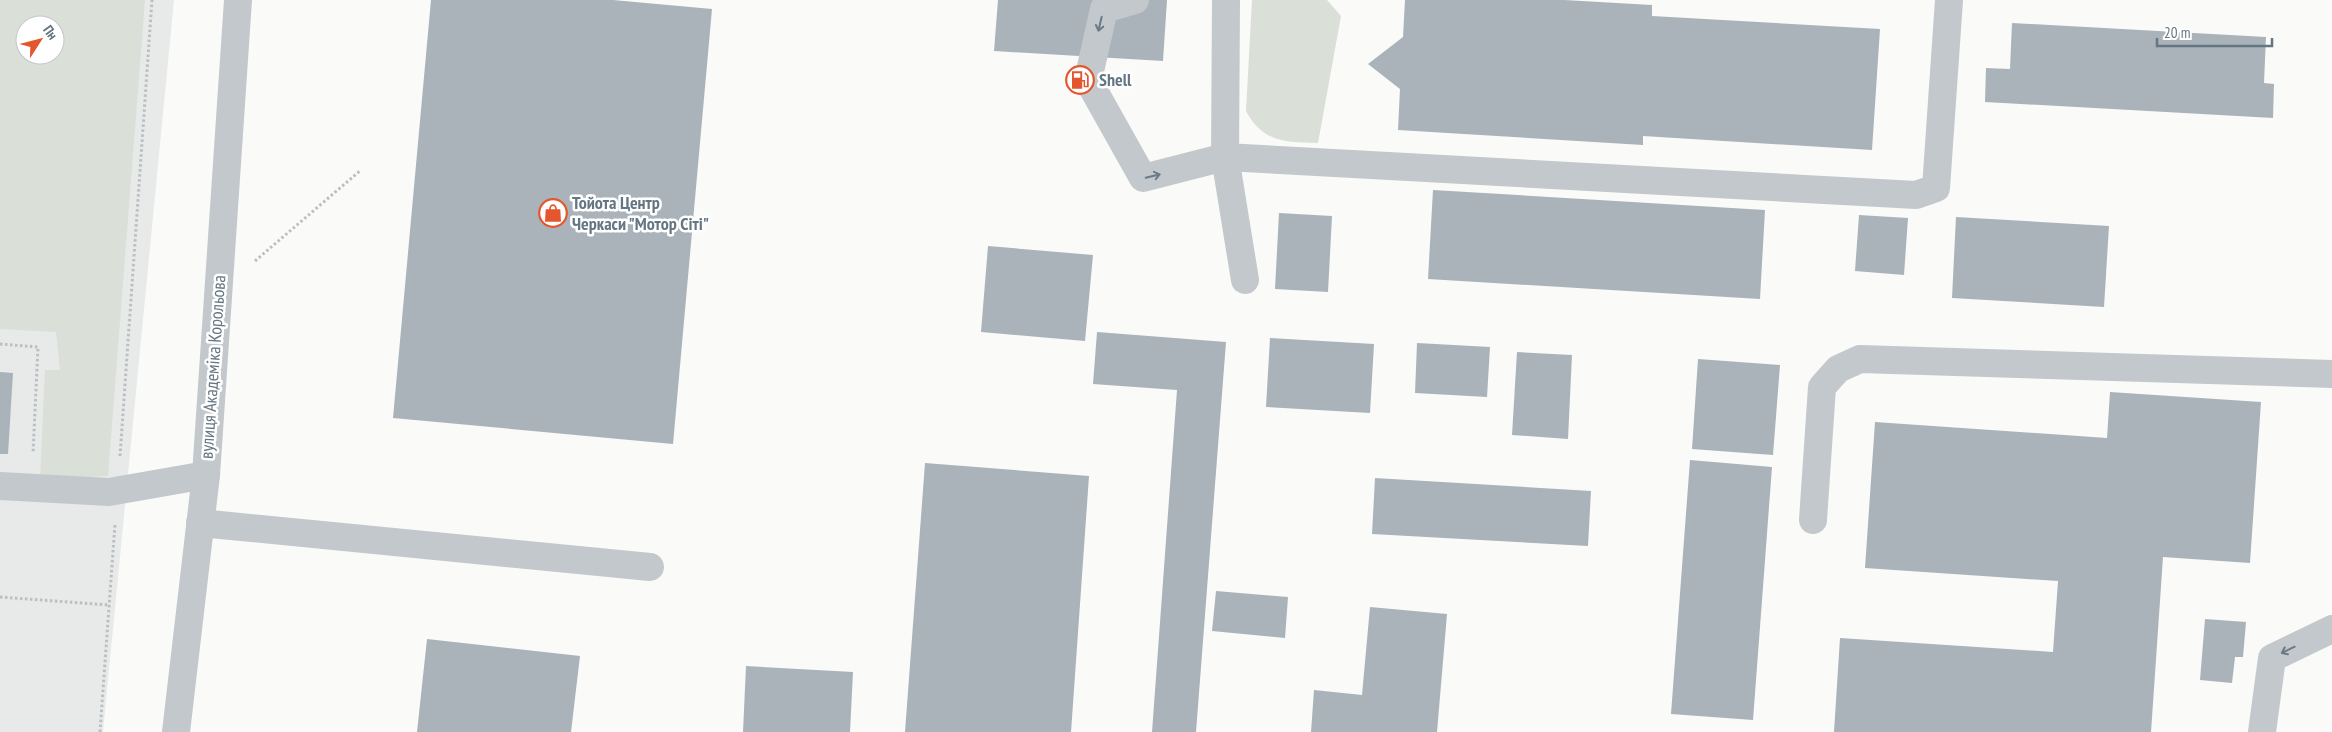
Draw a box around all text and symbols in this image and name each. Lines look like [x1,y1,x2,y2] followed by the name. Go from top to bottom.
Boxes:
[15,15,65,65] north arrow
[2157,15,2272,47] scale bar
[1095,16,1104,32] one-way arrow
[39,22,62,43] text: Пн
[2164,23,2190,42] text: 20 m
[1065,65,1095,95] fuel station icon: Shell
[1099,68,1132,91] place label: Shell
[1144,170,1160,180] one-way arrow
[572,191,709,235] place label: Тойота Центр Черкаси "Мотор Сіті"
[538,198,568,228] shop icon: Тойота Центр Черкаси "Мотор Сіті"
[195,274,230,460] street label: вулиця Академіка Корольова
[2281,646,2296,656] one-way arrow

